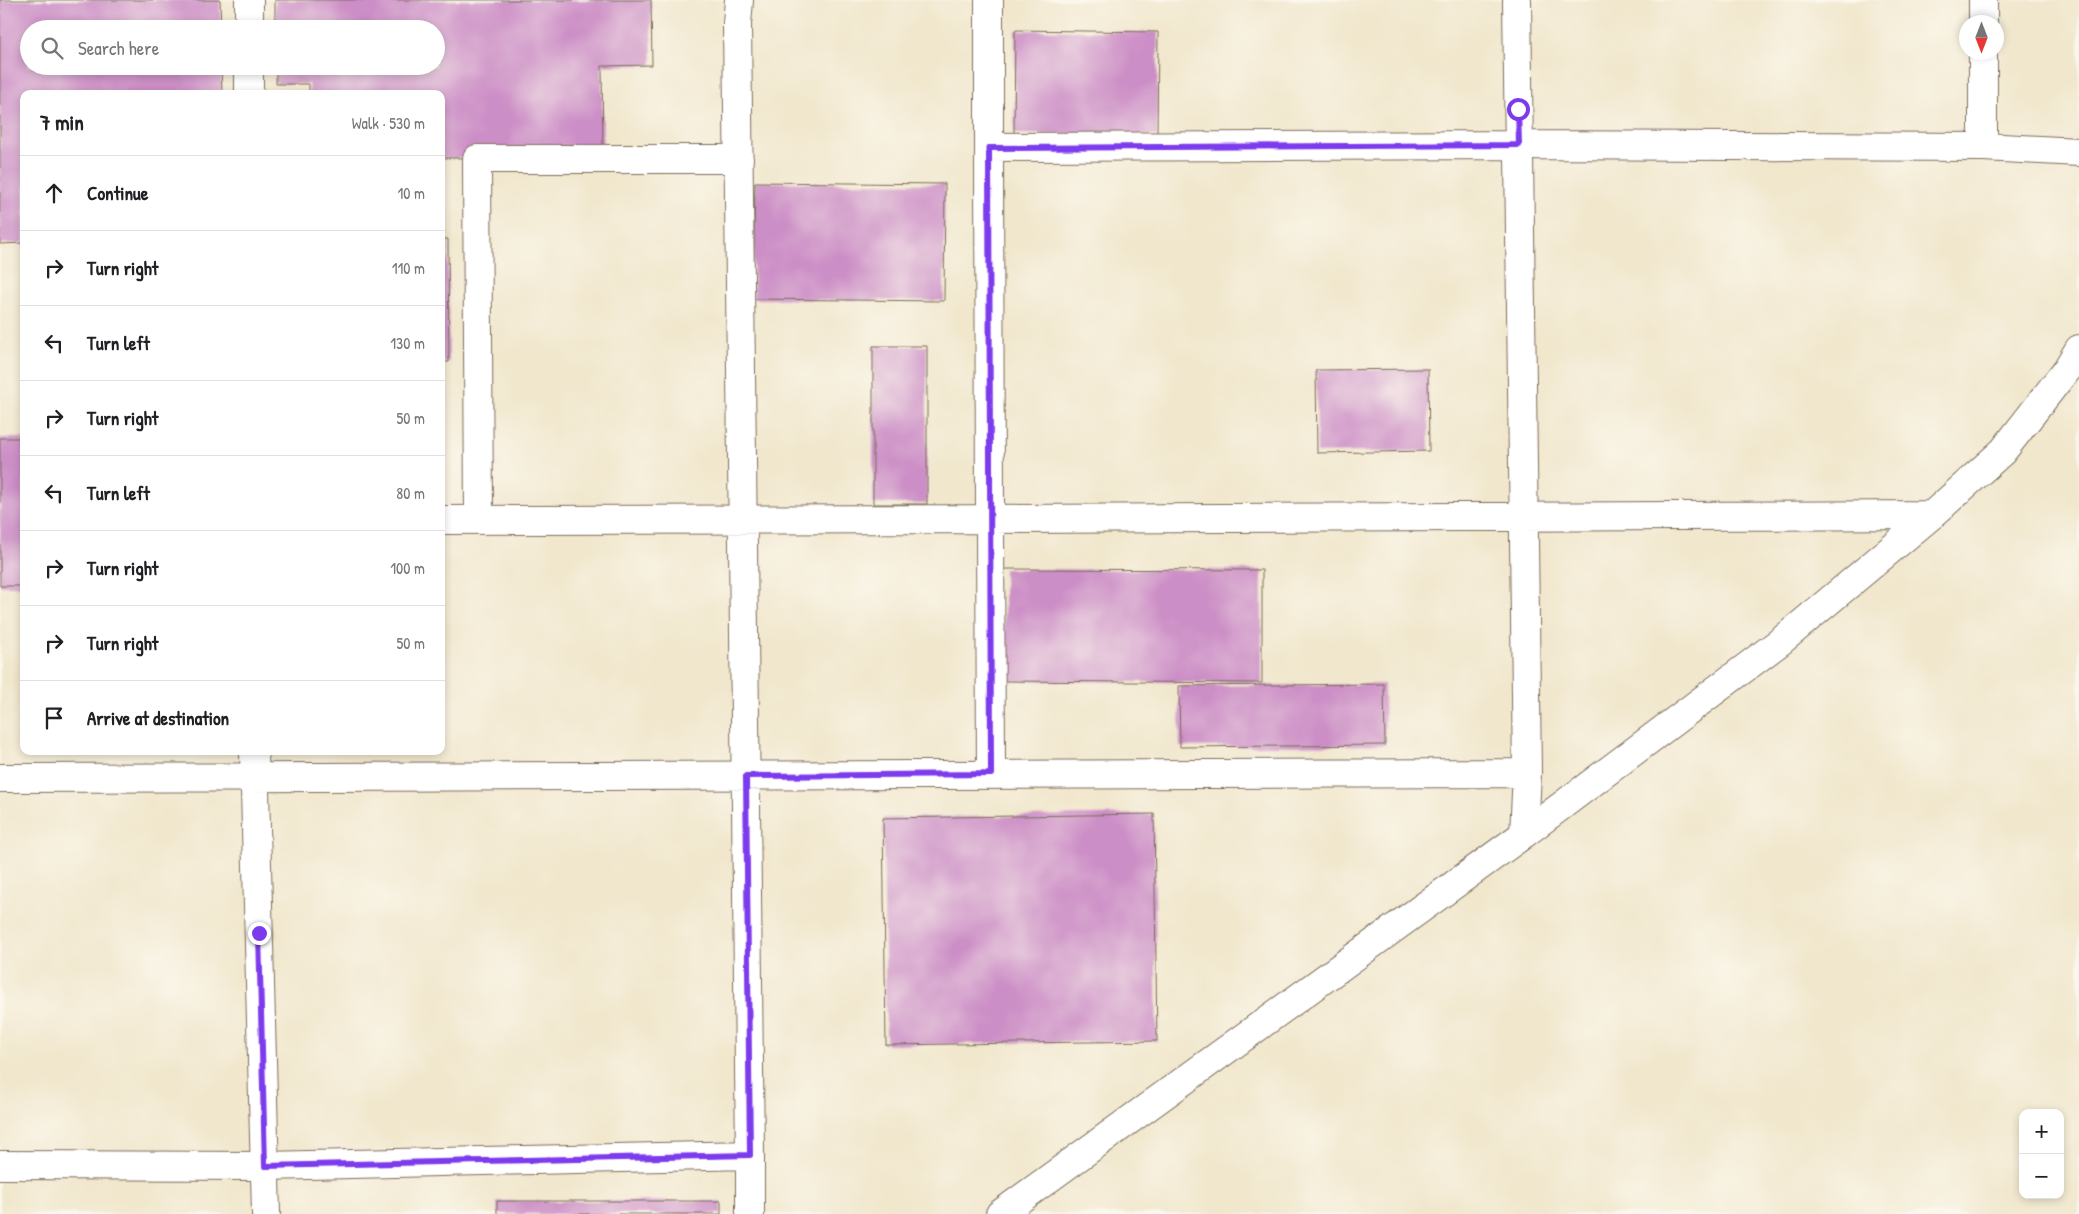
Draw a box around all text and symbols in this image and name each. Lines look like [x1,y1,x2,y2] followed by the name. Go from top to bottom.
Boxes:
[1959,15,2004,60] north arrow
[20,20,445,75] search box
[38,34,66,62] icon: search
[78,35,159,61] text: Search here
[1507,98,1530,121] route start
[40,108,84,137] text: 7 min
[352,112,425,134] text: Walk · 530 m
[40,179,68,207] icon: ahead
[87,180,148,206] text: Continue
[397,182,425,204] text: 10 m
[40,254,68,282] icon: right
[87,255,158,281] text: Turn right
[392,257,425,279] text: 110 m
[40,329,68,357] icon: left
[87,330,150,356] text: Turn left
[390,332,425,354] text: 130 m
[40,404,68,432] icon: right
[87,405,158,431] text: Turn right
[397,407,425,429] text: 50 m
[40,479,68,507] icon: left
[87,480,150,506] text: Turn left
[396,482,425,504] text: 80 m
[40,554,68,582] icon: right
[87,555,158,581] text: Turn right
[390,557,425,579] text: 100 m
[40,629,68,657] icon: right
[87,630,158,656] text: Turn right
[397,632,425,654] text: 50 m
[40,704,68,732] icon: arrive
[87,705,229,731] text: Arrive at destination
[248,922,271,945] route end
[2019,1109,2064,1199] map controls
[2019,1109,2064,1154] button: +
[2019,1154,2064,1199] button: −

